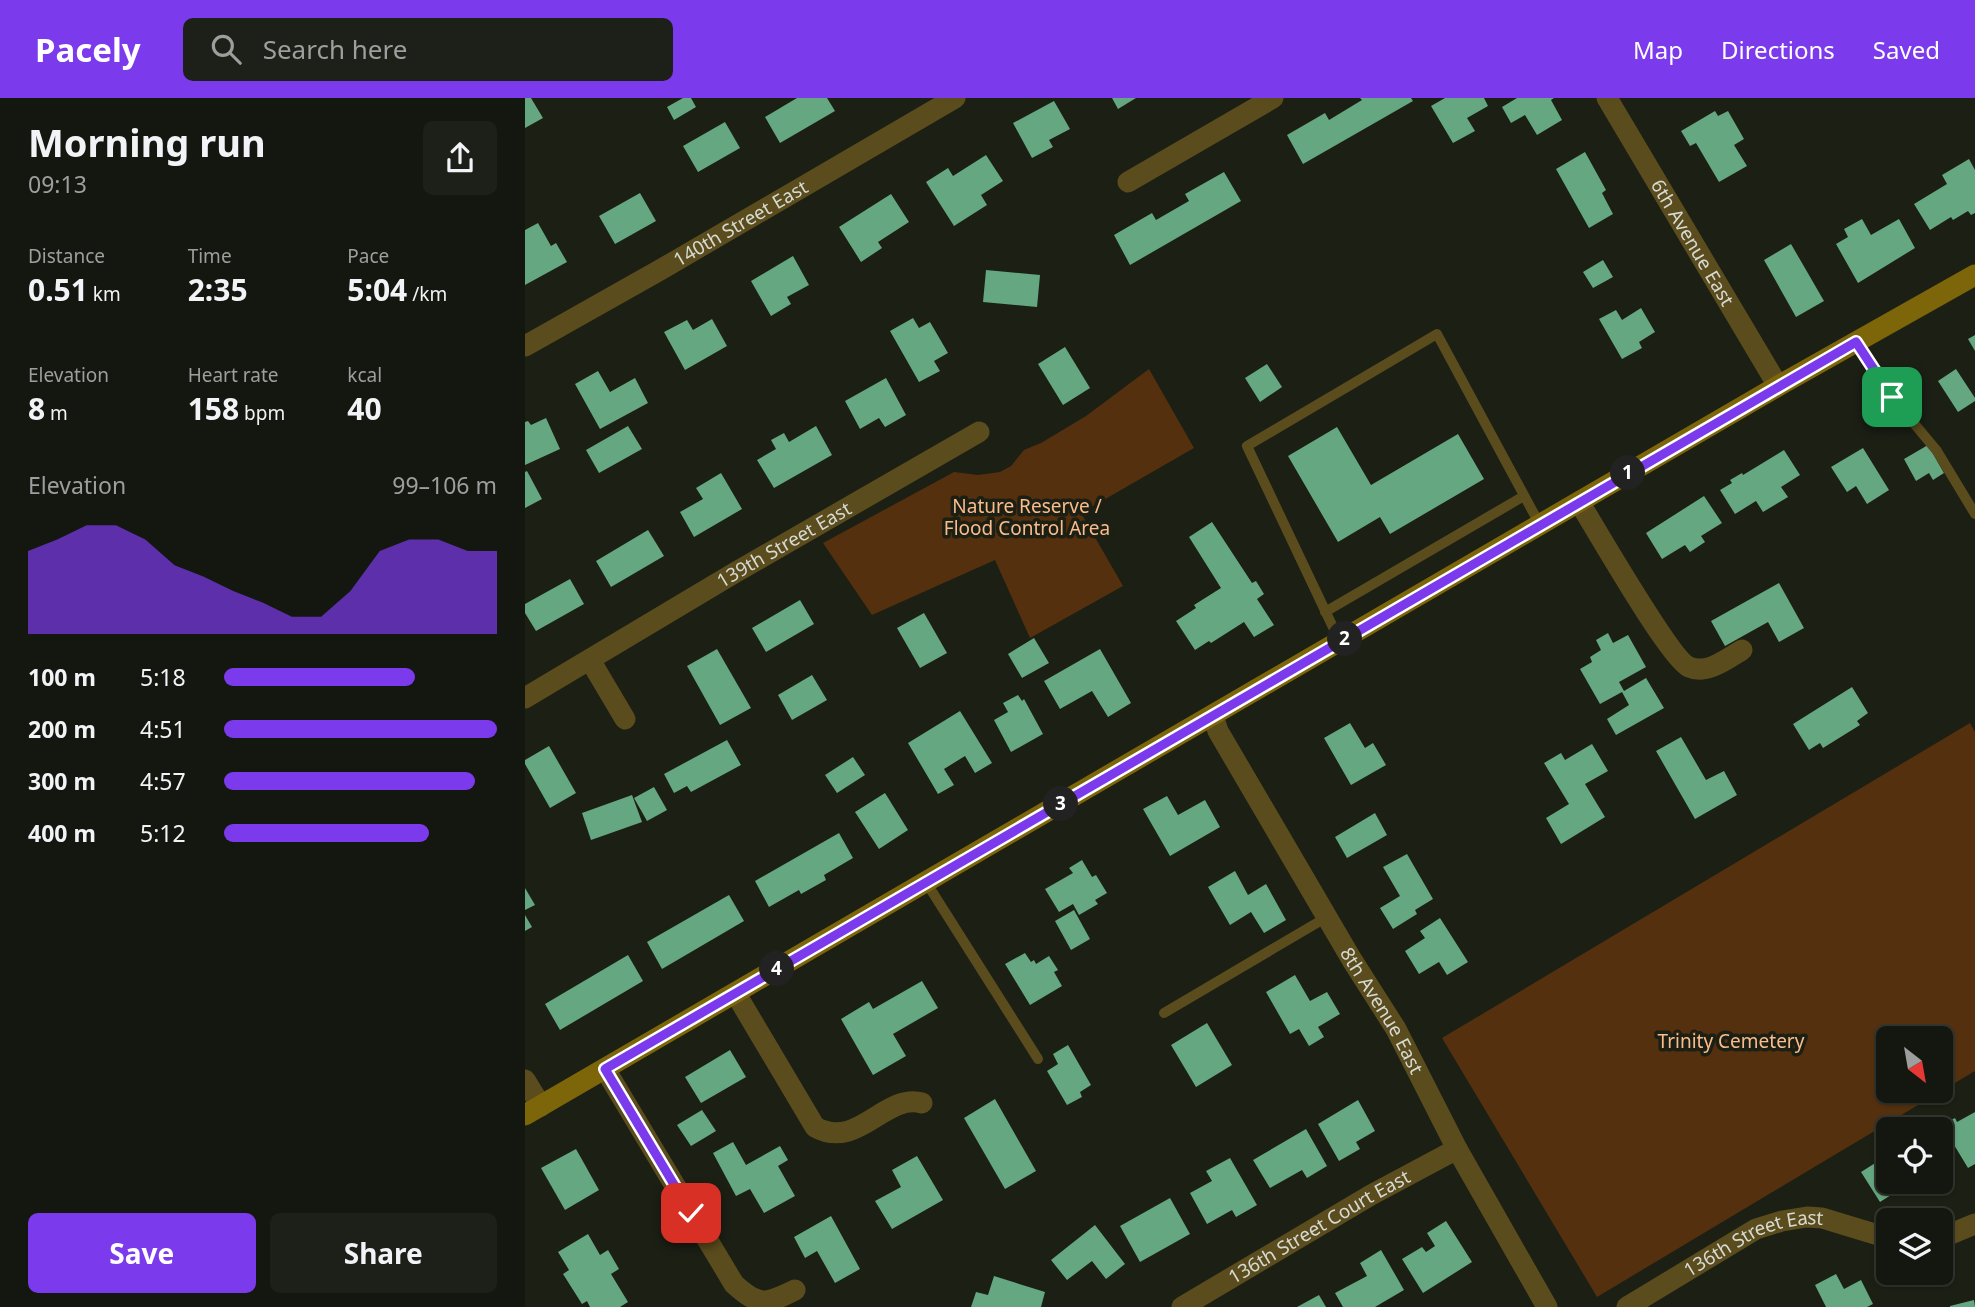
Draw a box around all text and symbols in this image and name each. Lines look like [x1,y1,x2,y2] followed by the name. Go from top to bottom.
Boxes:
[183,18,673,81] search box
[35,27,141,72] text: Pacely
[207,30,245,68] icon: search
[263,31,407,67] text: Search here
[1633,33,1683,66] text: Map
[1721,33,1835,66] text: Directions
[1873,33,1940,66] text: Saved
[28,116,266,168] text: Morning run
[423,121,497,195] button: share
[28,168,87,200] text: 09:13
[668,174,812,272] street label: 140th Street East
[1645,174,1741,311] street label: 6th Avenue East
[28,243,105,269] text: Distance
[188,243,232,269] text: Time
[347,243,389,269] text: Pace
[28,269,88,310] text: 0.51
[188,269,248,310] text: 2:35
[347,269,407,310] text: 5:04
[88,281,121,307] text: km
[407,281,447,307] text: /km
[28,362,109,388] text: Elevation
[188,362,278,388] text: Heart rate
[347,362,382,388] text: kcal
[1862,367,1922,427] pin
[1873,378,1911,416] icon: arrive
[28,388,45,429] text: 8
[188,388,239,429] text: 158
[347,388,382,429] text: 40
[45,400,68,426] text: m
[239,400,285,426] text: bpm
[1611,456,1645,490] pin: 1
[1622,459,1633,485] text: 1
[28,469,126,501] text: Elevation
[392,469,497,501] text: 99–106 m
[944,493,1110,541] park label: Nature Reserve / Flood Control Area
[712,495,856,594] street label: 139th Street East
[1327,622,1363,656] pin: 2
[1339,625,1350,651] text: 2
[28,661,96,693] text: 100 m
[140,661,186,693] text: 5:18
[28,713,96,745] text: 200 m
[140,713,186,745] text: 4:51
[28,765,96,797] text: 300 m
[140,765,186,797] text: 4:57
[1043,786,1079,822] pin: 3
[1055,790,1066,816] text: 3
[28,817,96,849] text: 400 m
[140,817,186,849] text: 5:12
[1334,942,1430,1078] street label: 8th Avenue East
[759,952,795,986] pin: 4
[771,955,782,981] text: 4
[1876,1026,1953,1102] north arrow
[1876,1026,1953,1285] map controls
[1658,1028,1805,1054] park label: Trinity Cemetery
[1876,1117,1953,1194] button: locate
[1223,1163,1415,1290] street label: 136th Street Court East
[661,1183,721,1243] pin
[672,1194,710,1232] icon: check
[1679,1204,1824,1283] street label: 136th Street East
[1876,1208,1953,1285] button: layers
[28,1213,256,1293] button: Save
[270,1213,497,1293] button: Share

